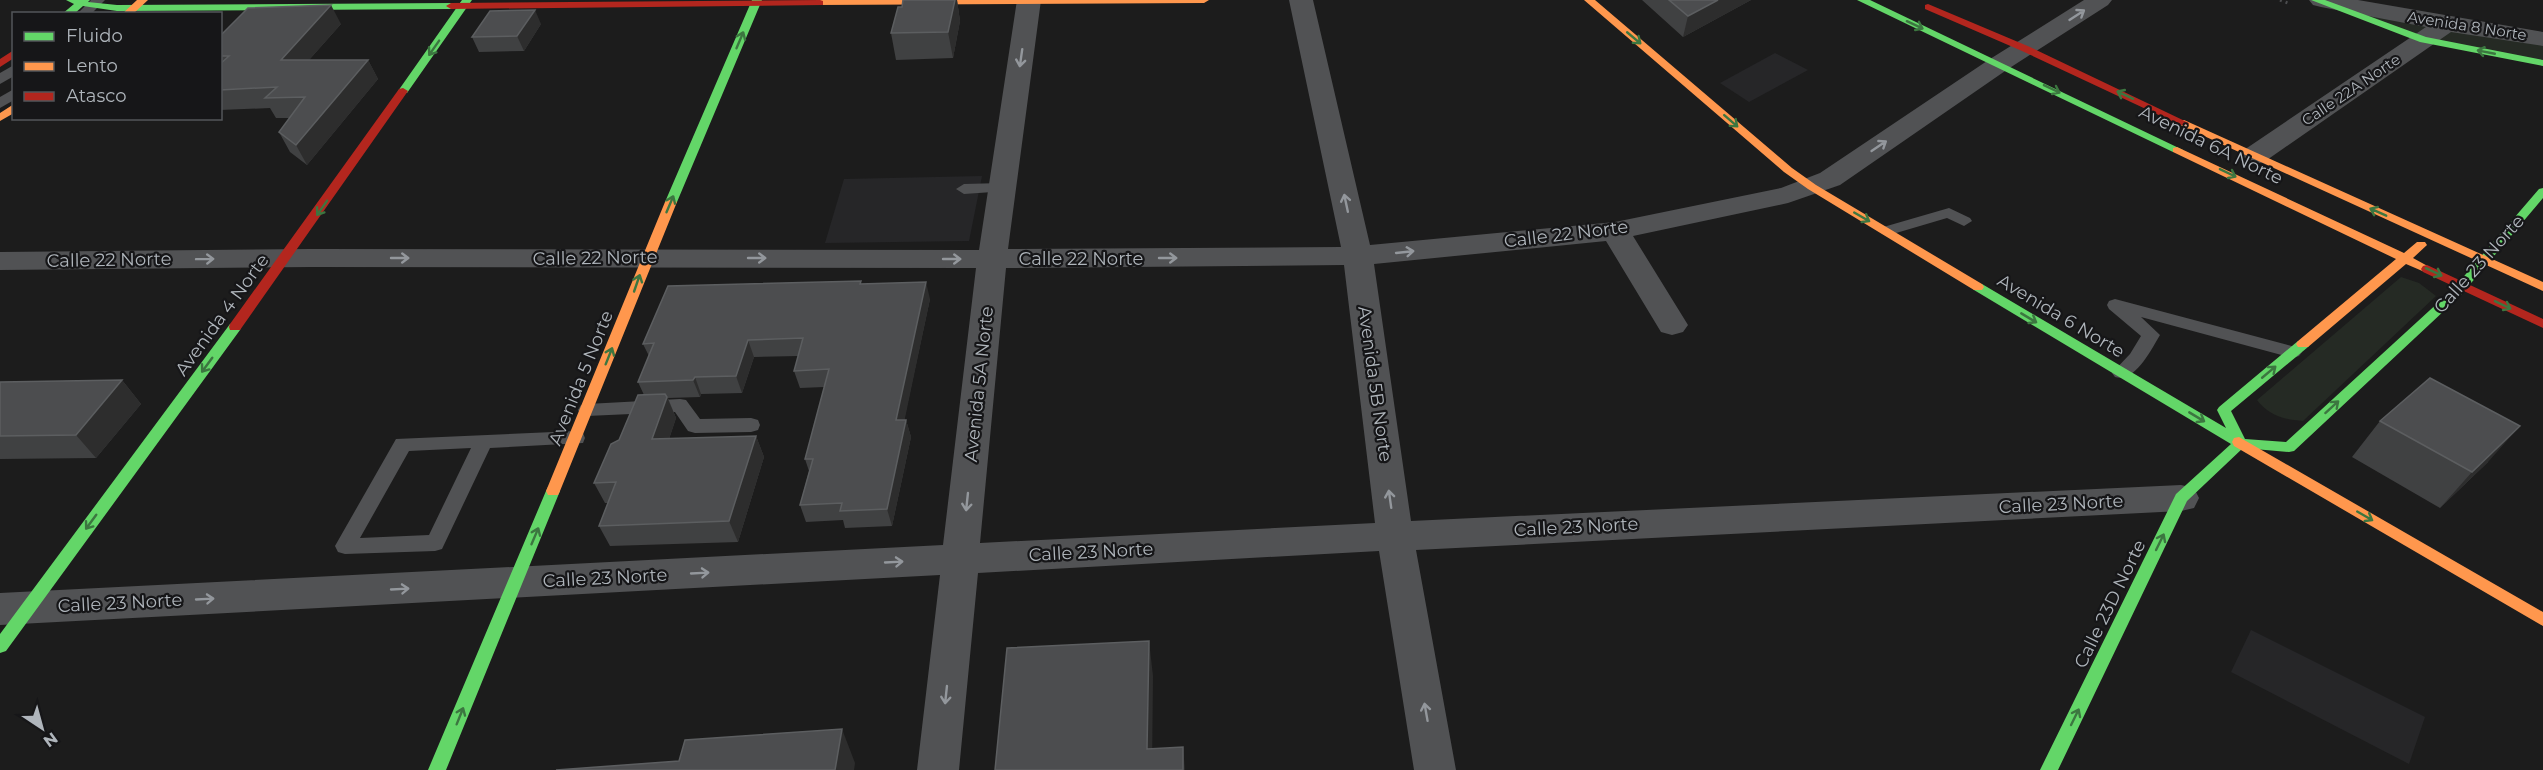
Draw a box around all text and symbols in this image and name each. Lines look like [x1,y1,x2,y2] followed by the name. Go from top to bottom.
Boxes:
[2406,7,2528,44] street label: Avenida 8 Norte
[2068,9,2085,21] one-way arrow
[12,12,222,120] legend
[1905,19,1923,31] one-way arrow
[66,25,123,47] text: Fluido
[735,31,746,49] one-way arrow
[1626,31,1641,45] one-way arrow
[428,39,440,56] one-way arrow
[2476,46,2496,57] one-way arrow
[1015,47,1026,67] one-way arrow
[2298,50,2404,130] street label: Calle 22A Norte
[66,55,118,77] text: Lento
[2043,84,2061,96] one-way arrow
[66,85,126,107] text: Atasco
[2116,89,2134,101] one-way arrow
[2135,101,2287,189] street label: Avenida 6A Norte
[1724,114,1739,128] one-way arrow
[1870,139,1887,151] one-way arrow
[2219,168,2237,180] one-way arrow
[1339,194,1351,213] one-way arrow
[665,196,676,214] one-way arrow
[316,199,328,215] one-way arrow
[2370,206,2388,217] one-way arrow
[2429,210,2529,318] street label: Calle 23 Norte
[1853,211,1870,223] one-way arrow
[1503,215,1629,253] street label: Calle 22 Norte
[532,246,658,270] street label: Calle 22 Norte
[1395,246,1415,257] one-way arrow
[46,248,172,272] street label: Calle 22 Norte
[1019,248,1144,270] street label: Calle 22 Norte
[170,250,274,380] street label: Avenida 4 Norte
[747,252,767,264] one-way arrow
[1158,252,1178,264] one-way arrow
[195,253,215,265] one-way arrow
[390,253,410,264] one-way arrow
[942,253,962,265] one-way arrow
[2425,266,2443,278] one-way arrow
[1993,269,2129,363] street label: Avenida 6 Norte
[633,274,644,293] one-way arrow
[2493,299,2511,311] one-way arrow
[960,305,998,463] street label: Avenida 5A Norte
[1353,305,1397,463] street label: Avenida 5B Norte
[544,307,618,449] street label: Avenida 5 Norte
[2020,312,2037,324] one-way arrow
[604,347,615,365] one-way arrow
[201,357,213,373] one-way arrow
[2261,365,2276,379] one-way arrow
[2324,400,2339,414] one-way arrow
[2188,412,2205,424] one-way arrow
[1384,490,1395,510] one-way arrow
[1998,490,2124,518] street label: Calle 23 Norte
[961,491,972,511] one-way arrow
[2356,510,2373,522] one-way arrow
[1513,513,1639,541] street label: Calle 23 Norte
[85,514,98,530] one-way arrow
[530,527,541,545] one-way arrow
[2155,533,2167,551] one-way arrow
[2069,536,2151,672] street label: Calle 23D Norte
[1028,538,1154,566] street label: Calle 23 Norte
[884,556,904,567] one-way arrow
[542,564,668,592] street label: Calle 23 Norte
[689,567,709,578] one-way arrow
[389,583,409,594] one-way arrow
[57,589,183,617] street label: Calle 23 Norte
[195,593,215,604] one-way arrow
[940,685,951,705] one-way arrow
[12,698,72,758] north arrow
[1420,703,1431,723] one-way arrow
[455,707,466,726] one-way arrow
[2070,709,2081,727] one-way arrow
[40,728,61,751] text: N

